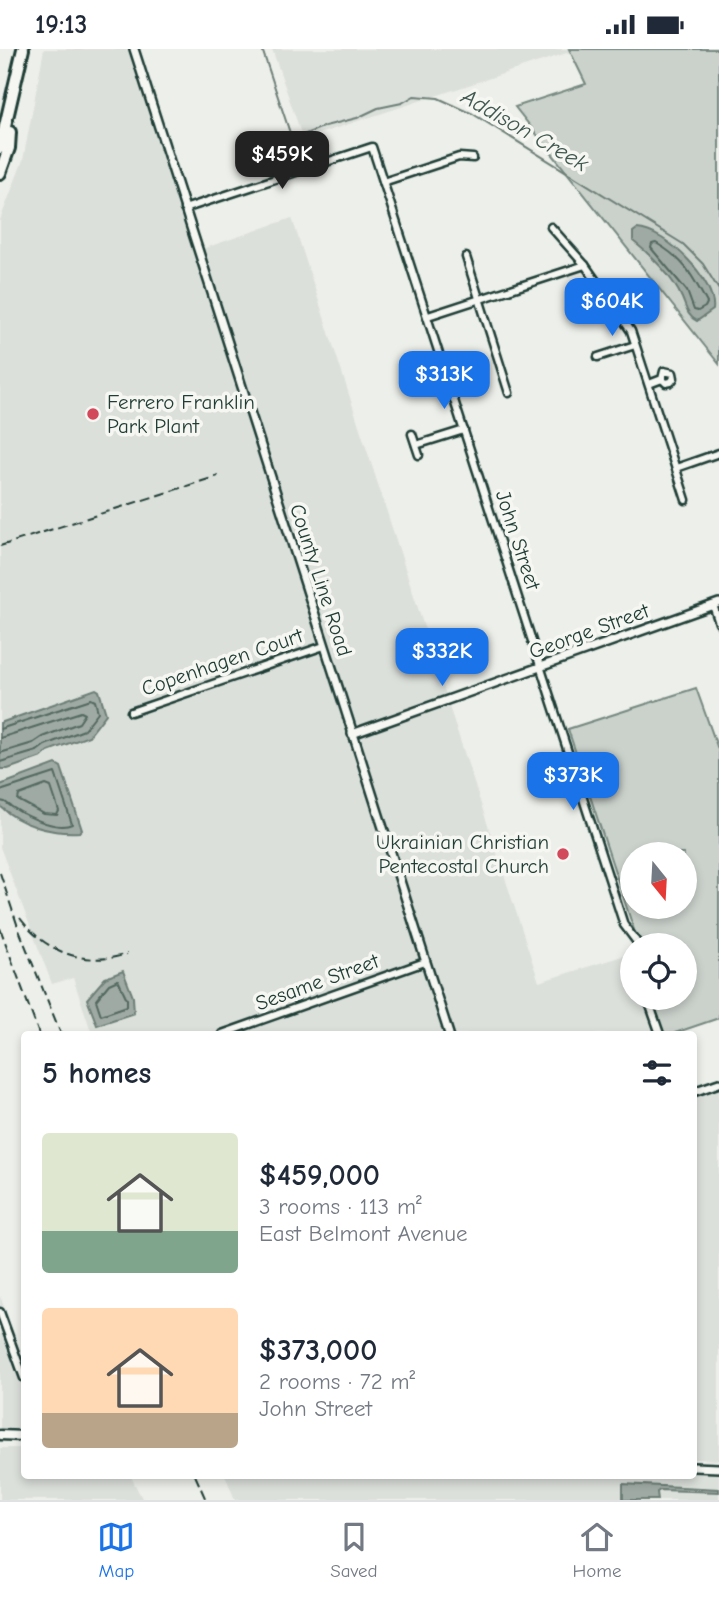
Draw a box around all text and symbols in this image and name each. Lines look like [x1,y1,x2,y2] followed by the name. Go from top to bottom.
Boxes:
[35,10,87,40] text: 19:13
[456,82,594,178] water label: Addison Creek
[233,131,331,191] pin: $459K
[251,140,313,167] text: $459K
[563,279,661,338] pin: $604K
[581,287,643,314] text: $604K
[395,351,493,411] pin: $313K
[415,360,473,387] text: $313K
[107,390,255,438] place label: Ferrero Franklin Park Plant
[85,406,101,422] marker: Ferrero Franklin Park Plant
[491,487,546,594] street label: John Street
[285,501,357,659] street label: County Line Road
[526,598,653,664] street label: George Street
[138,623,307,701] street label: Copenhagen Court
[393,629,491,688] pin: $332K
[412,637,472,664] text: $332K
[524,753,622,812] pin: $373K
[543,761,603,788] text: $373K
[376,830,549,878] place label: Ukrainian Christian Pentecostal Church
[620,842,696,919] north arrow
[620,842,697,1010] map controls
[555,846,571,862] marker: Ukrainian Christian Pentecostal Church
[620,933,697,1010] button: locate
[252,948,383,1015] street label: Sesame Street
[638,1054,676,1092] icon: filters
[42,1056,151,1091] text: 5 homes
[259,1158,380,1193] text: $459,000
[98,1161,182,1245] icon: home
[259,1193,422,1220] text: 3 rooms · 113 m²
[259,1220,468,1247] text: East Belmont Avenue
[259,1333,377,1368] text: $373,000
[98,1336,182,1420] icon: home
[259,1368,415,1395] text: 2 rooms · 72 m²
[259,1395,372,1422] text: John Street
[97,1518,135,1582] tab: Map
[330,1518,378,1582] tab: Saved
[573,1518,622,1582] tab: Home

